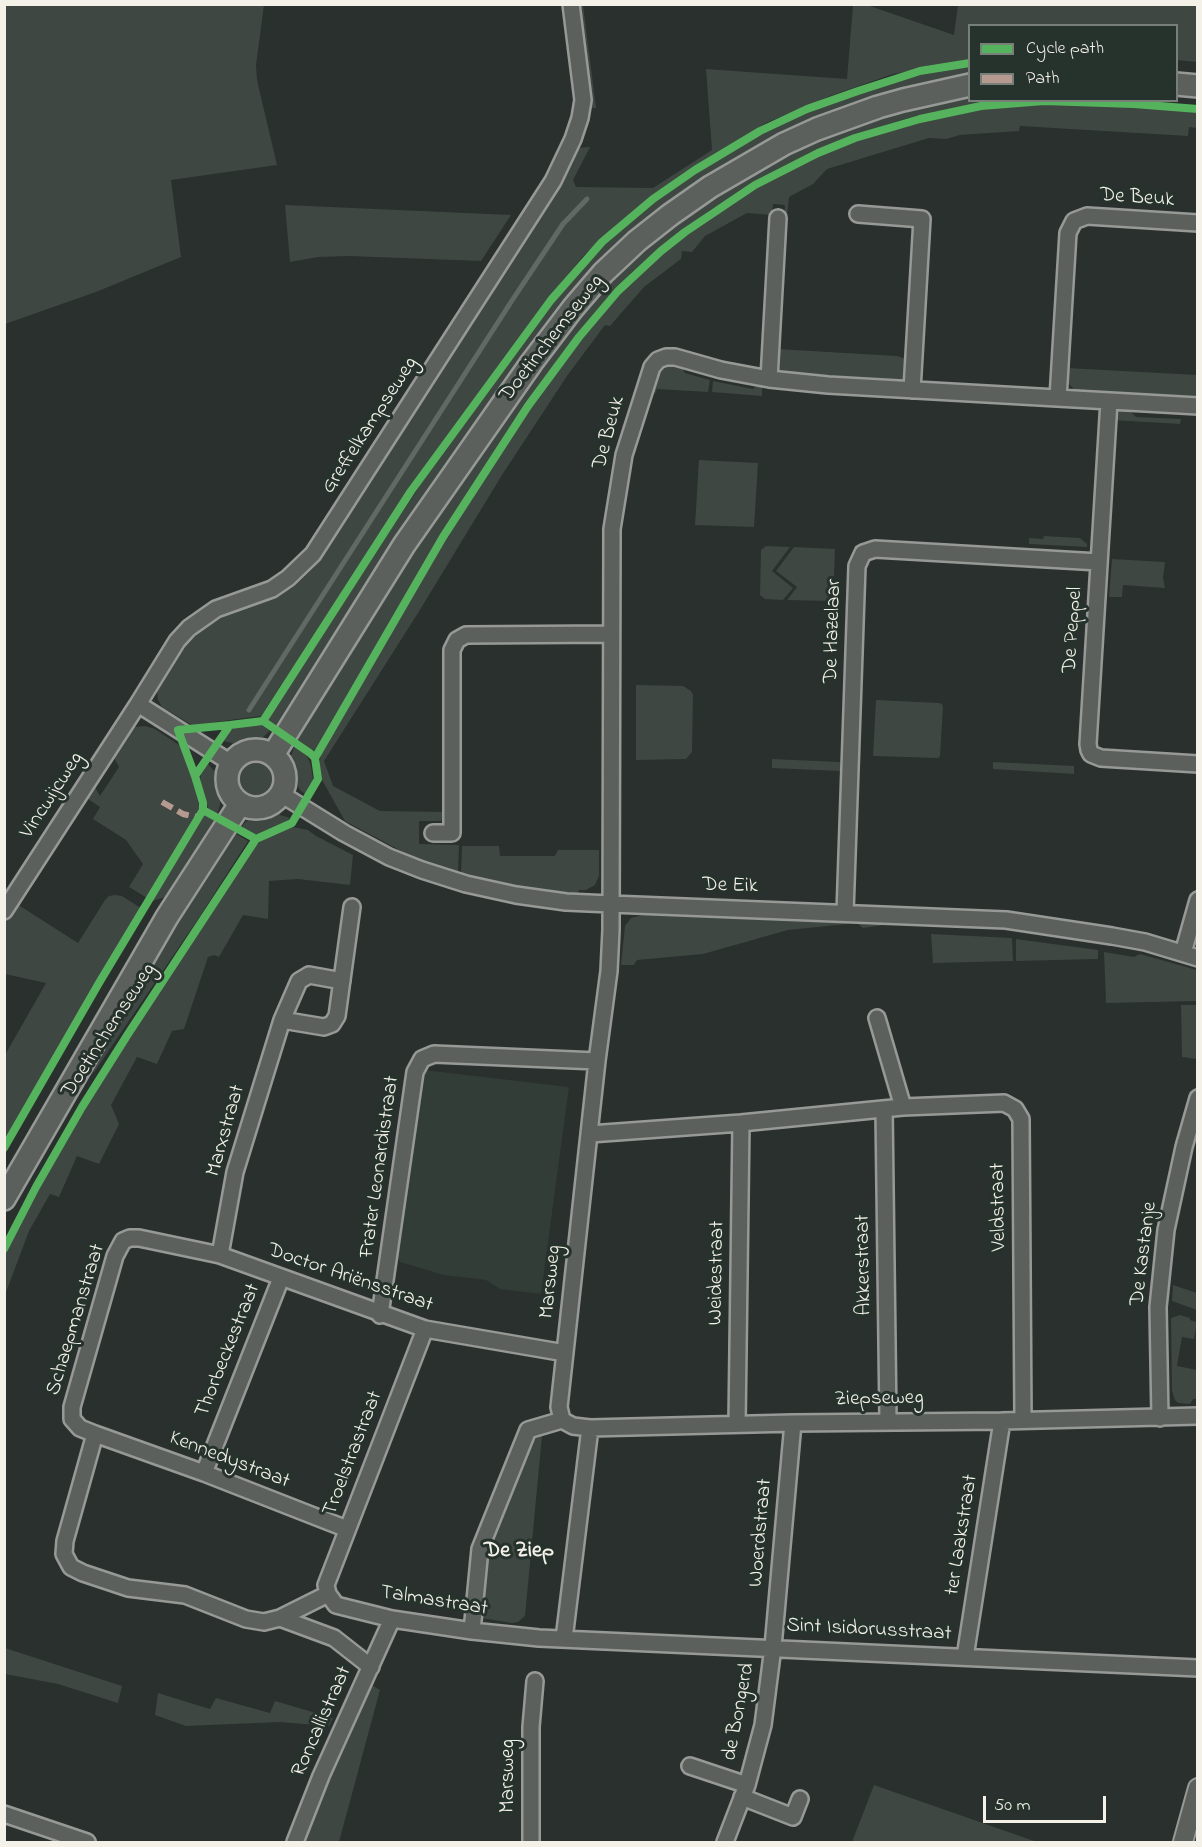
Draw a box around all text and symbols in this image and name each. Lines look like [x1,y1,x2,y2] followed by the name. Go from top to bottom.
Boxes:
[968,24,1178,102] legend
[1026,36,1104,62] text: Cycle path
[1026,66,1060,92] text: Path
[1099,184,1175,214] street label: De Beuk
[495,270,611,408] street label: Doetinchemseweg
[317,353,425,499] street label: Greffelkampseweg
[588,394,632,472] street label: De Beuk
[820,578,848,684] street label: De Hazelaar
[1058,586,1090,674] street label: De Peppel
[16,748,90,844] street label: Vincwijcweg
[702,873,758,901] street label: De Eik
[57,959,163,1103] street label: Doetinchemseweg
[356,1074,406,1260] street label: Frater Leonardistraat
[202,1082,252,1180] street label: Marxstraat
[987,1162,1013,1252] street label: Veldstraat
[1126,1201,1164,1307] street label: De Kastanje
[852,1214,878,1316] street label: Akkerstraat
[704,1220,732,1326] street label: Weidestraat
[264,1239,436,1319] street label: Doctor Ariënsstraat
[42,1241,112,1399] street label: Schaepmanstraat
[536,1244,568,1320] street label: Marsweg
[191,1281,267,1421] street label: Thorbeckestraat
[834,1387,924,1413] street label: Ziepseweg
[319,1388,389,1520] street label: Troelstrastraat
[165,1426,293,1496] street label: Kennedystraat
[941,1473,985,1597] street label: ter Laakstraat
[745,1478,779,1588] street label: Woerdstraat
[484,1539,554,1565] district label: De Ziep
[378,1581,490,1623] street label: Talmastraat
[786,1614,952,1648] street label: Sint Isidorusstraat
[718,1661,762,1763] street label: de Bongerd
[287,1663,359,1781] street label: Roncallistraat
[497,1739,523,1813] street label: Marsweg
[986,1784,1109,1822] scale bar
[994,1793,1031,1819] text: 50 m

